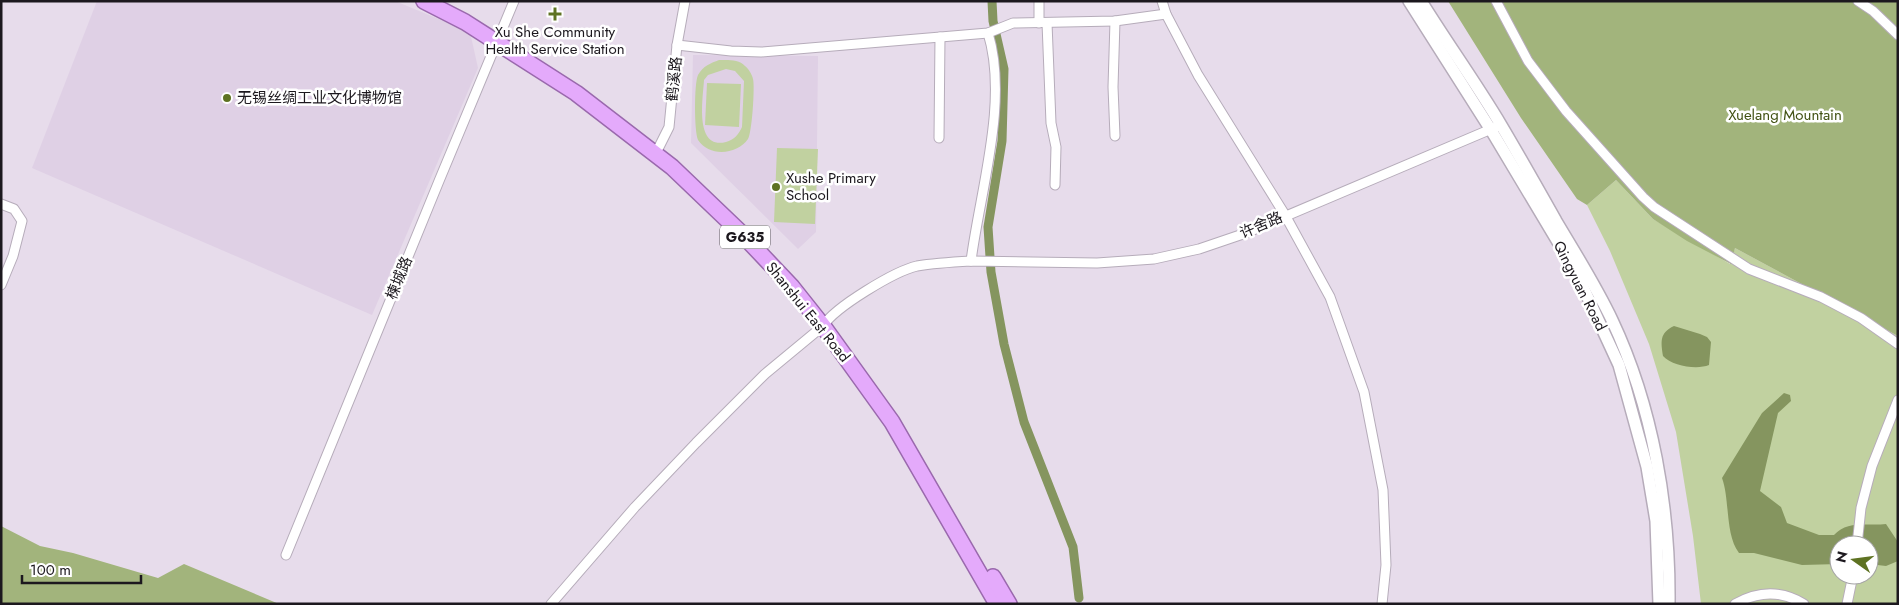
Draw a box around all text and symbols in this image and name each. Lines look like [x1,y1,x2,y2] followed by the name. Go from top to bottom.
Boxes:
[548,7,562,21] marker: Xu She Community Health Service Station
[485,21,625,60] place label: Xu She Community Health Service Station
[661,55,687,103] street label: 鹤溪路
[237,87,402,109] place label: 无锡丝绸工业文化博物馆
[221,92,233,104] marker: 无锡丝绸工业文化博物馆
[1728,104,1842,126] park label: Xuelang Mountain
[786,167,876,206] place label: Xushe Primary School
[770,181,782,193] marker: Xushe Primary School
[1236,206,1286,244] street label: 许舍路
[720,226,770,248] road number: G635
[1548,237,1612,335] street label: Qingyuan Road
[380,253,418,303] street label: 楝城路
[761,257,855,367] street label: Shanshui East Road
[1829,535,1879,585] north arrow
[1830,549,1852,565] text: N
[22,552,141,584] scale bar
[30,559,71,581] text: 100 m

